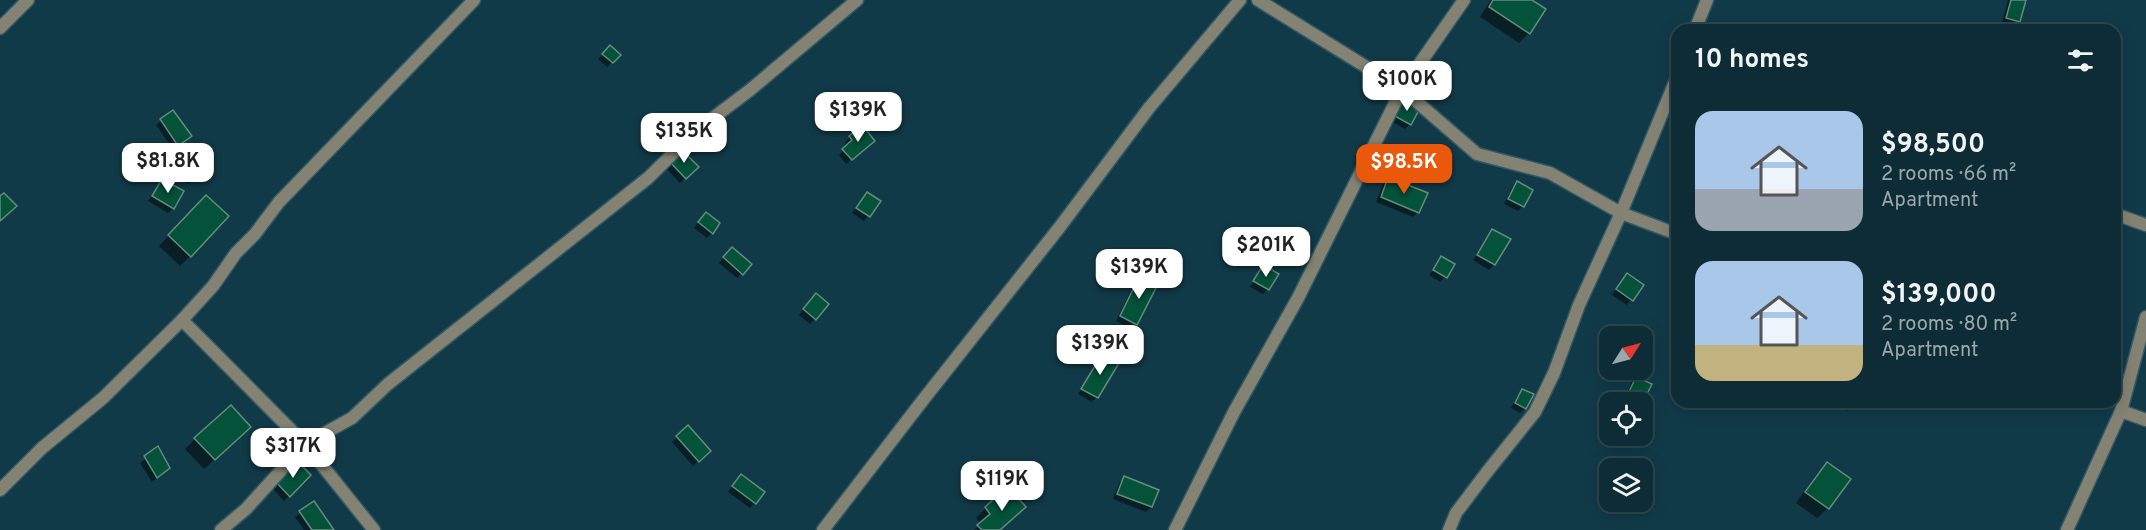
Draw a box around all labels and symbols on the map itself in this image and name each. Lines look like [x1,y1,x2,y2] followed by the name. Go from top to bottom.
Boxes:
[1365,61,1449,112] pin: $100K
[816,92,900,143] pin: $139K
[642,113,726,164] pin: $135K
[119,143,217,194] pin: $81.8K
[1355,144,1453,195] pin: $98.5K
[1224,227,1308,278] pin: $201K
[1097,249,1181,300] pin: $139K
[1058,325,1142,376] pin: $139K
[1599,326,1653,380] north arrow
[251,428,335,479] pin: $317K
[960,461,1044,512] pin: $119K

